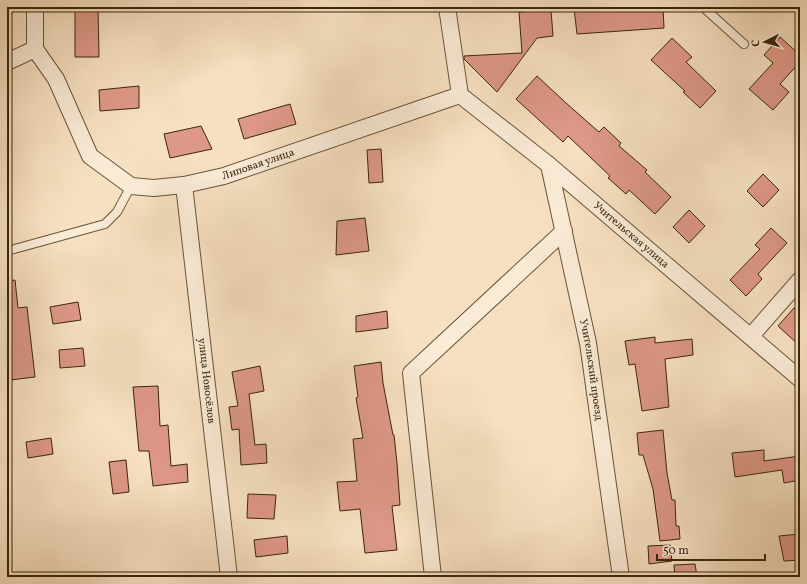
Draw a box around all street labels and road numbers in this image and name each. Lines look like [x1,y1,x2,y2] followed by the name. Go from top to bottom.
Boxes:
[220,145,297,184] street label: Липовая улица
[590,198,673,272] street label: Учительская улица
[575,318,606,422] street label: Учительский проезд
[194,337,219,425] street label: улица Новосёлов

